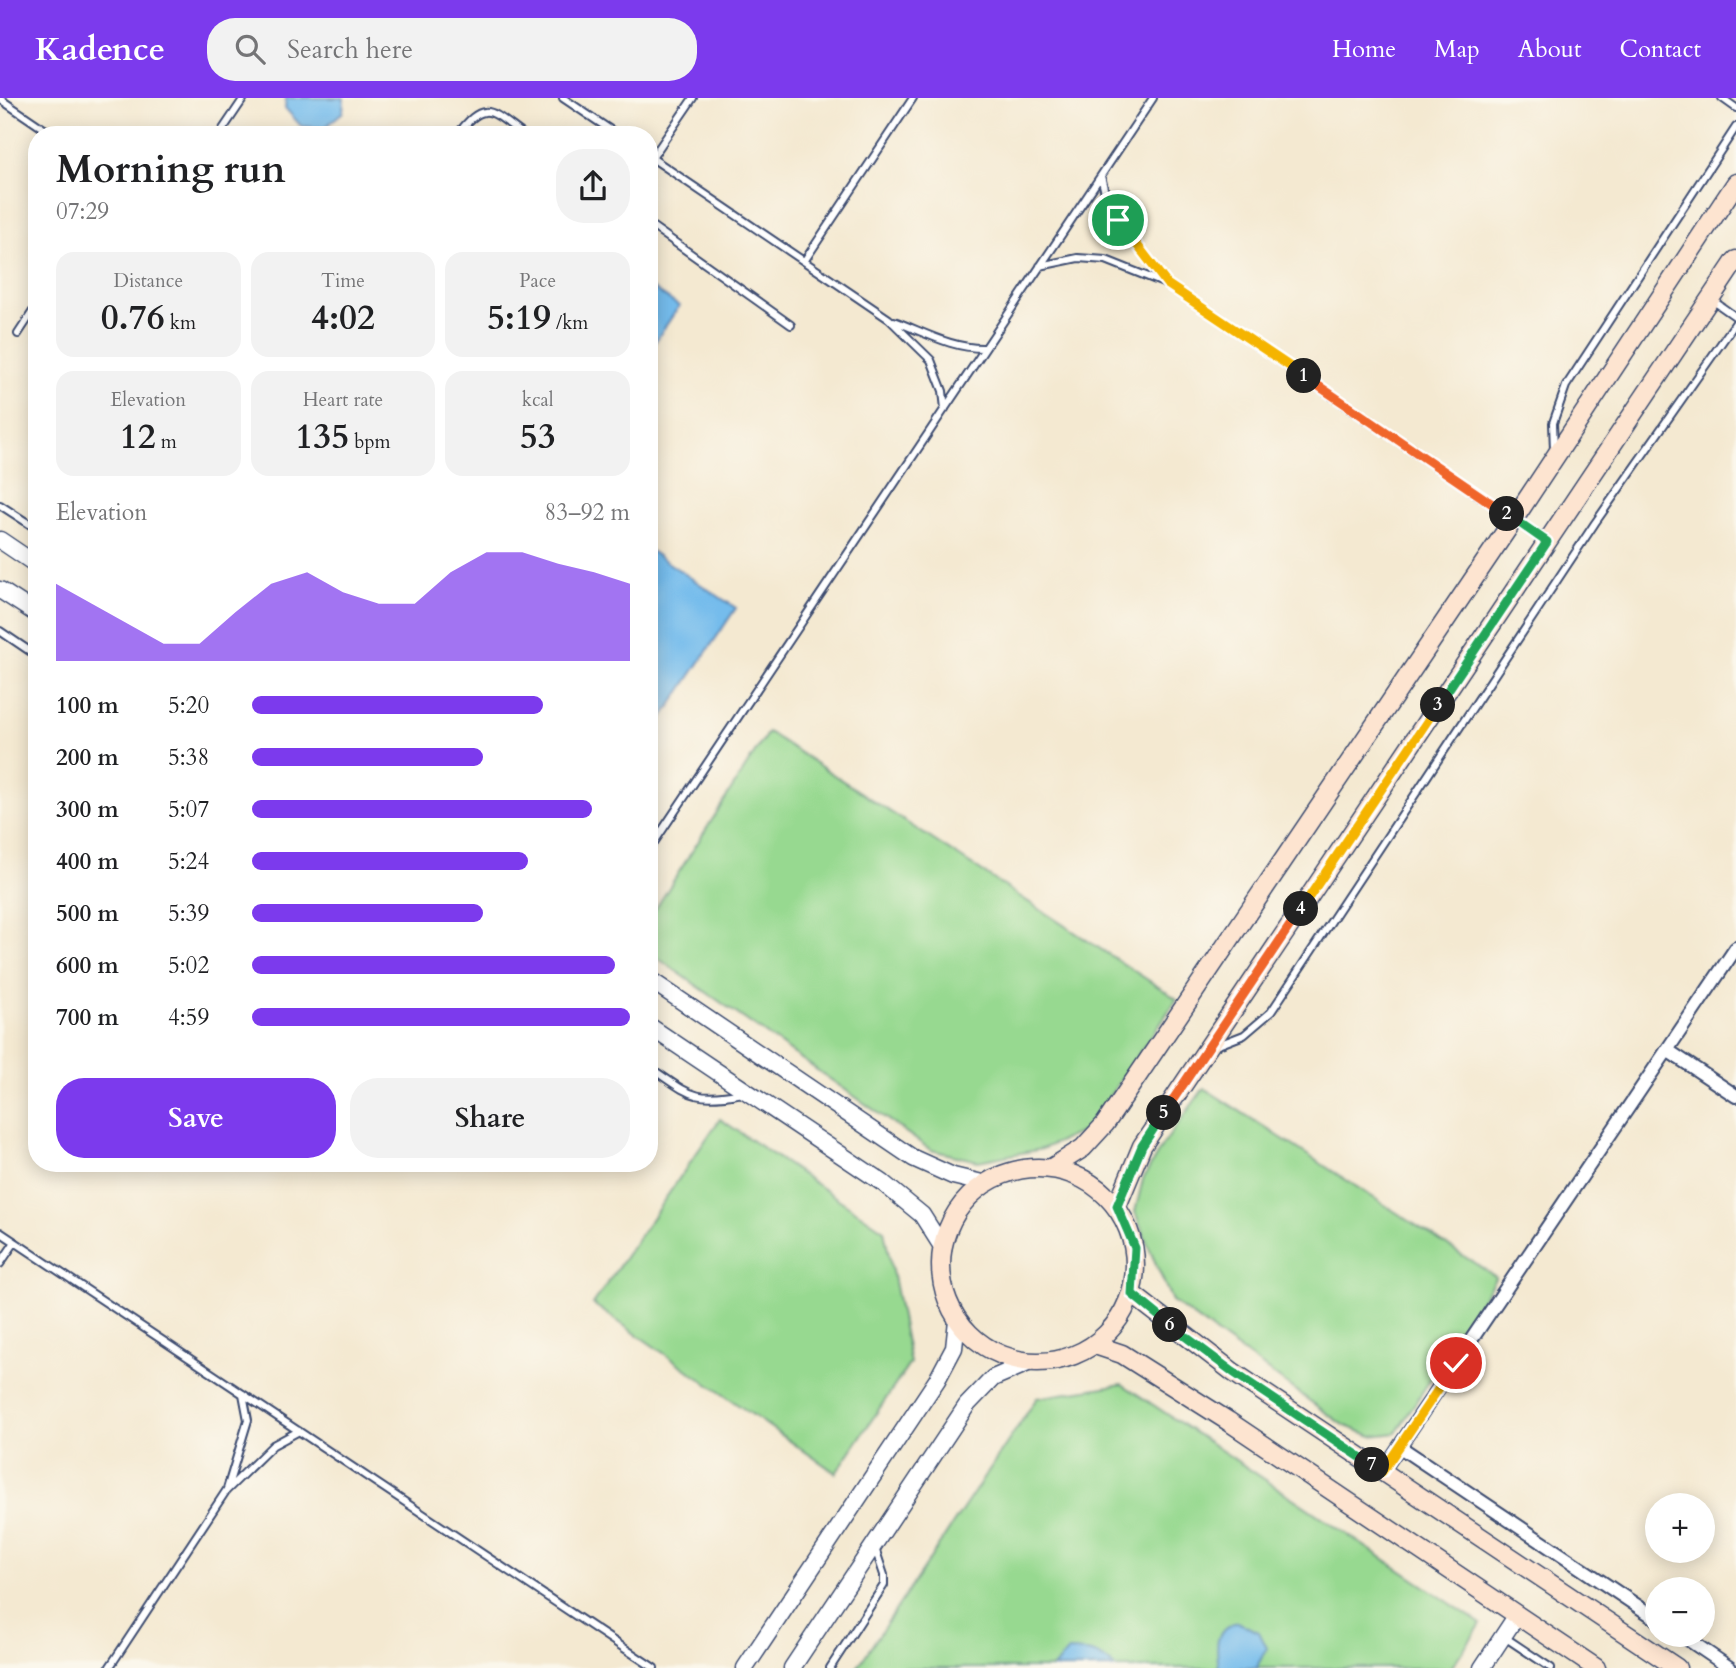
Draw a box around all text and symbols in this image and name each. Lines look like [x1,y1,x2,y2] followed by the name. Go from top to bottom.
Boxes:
[207,18,697,81] search box
[35,27,165,72] text: Kadence
[231,30,269,68] icon: search
[287,32,413,67] text: Search here
[1332,33,1396,66] text: Home
[1434,33,1480,66] text: Map
[1518,33,1582,66] text: About
[1620,33,1701,66] text: Contact
[56,144,286,196] text: Morning run
[556,149,630,223] button: share
[1088,190,1148,250] pin
[56,196,109,227] text: 07:29
[1099,201,1137,239] icon: arrive
[114,268,183,294] text: Distance
[321,268,365,294] text: Time
[519,268,556,294] text: Pace
[101,294,165,342] text: 0.76
[311,294,375,342] text: 4:02
[487,294,551,342] text: 5:19
[165,310,196,336] text: km
[551,310,588,336] text: /km
[1286,358,1322,394] pin: 1
[1299,362,1308,388] text: 1
[111,387,186,413] text: Elevation
[303,387,383,413] text: Heart rate
[522,387,554,413] text: kcal
[120,413,156,461] text: 12
[295,413,349,461] text: 135
[520,413,556,461] text: 53
[156,429,177,455] text: m
[349,429,391,455] text: bpm
[1490,496,1524,532] pin: 2
[56,497,147,528] text: Elevation
[545,497,630,528] text: 83–92 m
[1502,500,1511,526] text: 2
[1420,688,1456,722] pin: 3
[56,690,119,721] text: 100 m
[168,690,209,721] text: 5:20
[1433,691,1442,717] text: 3
[56,742,119,773] text: 200 m
[168,742,209,773] text: 5:38
[56,794,119,825] text: 300 m
[168,794,209,825] text: 5:07
[56,846,119,877] text: 400 m
[168,846,209,877] text: 5:24
[1284,892,1318,926] pin: 4
[1296,895,1305,921] text: 4
[56,898,119,929] text: 500 m
[168,898,209,929] text: 5:39
[56,950,119,981] text: 600 m
[168,950,209,981] text: 5:02
[56,1002,119,1033] text: 700 m
[168,1002,209,1033] text: 4:59
[56,1078,336,1158] button: Save
[350,1078,630,1158] button: Share
[1146,1096,1182,1130] pin: 5
[1159,1099,1168,1125] text: 5
[1152,1308,1188,1342] pin: 6
[1165,1311,1174,1337] text: 6
[1426,1333,1486,1393] pin
[1437,1344,1475,1382] icon: check
[1354,1448,1390,1482] pin: 7
[1367,1451,1376,1477] text: 7
[1645,1493,1715,1647] map controls
[1645,1493,1715,1563] button: +
[1645,1577,1715,1647] button: −

